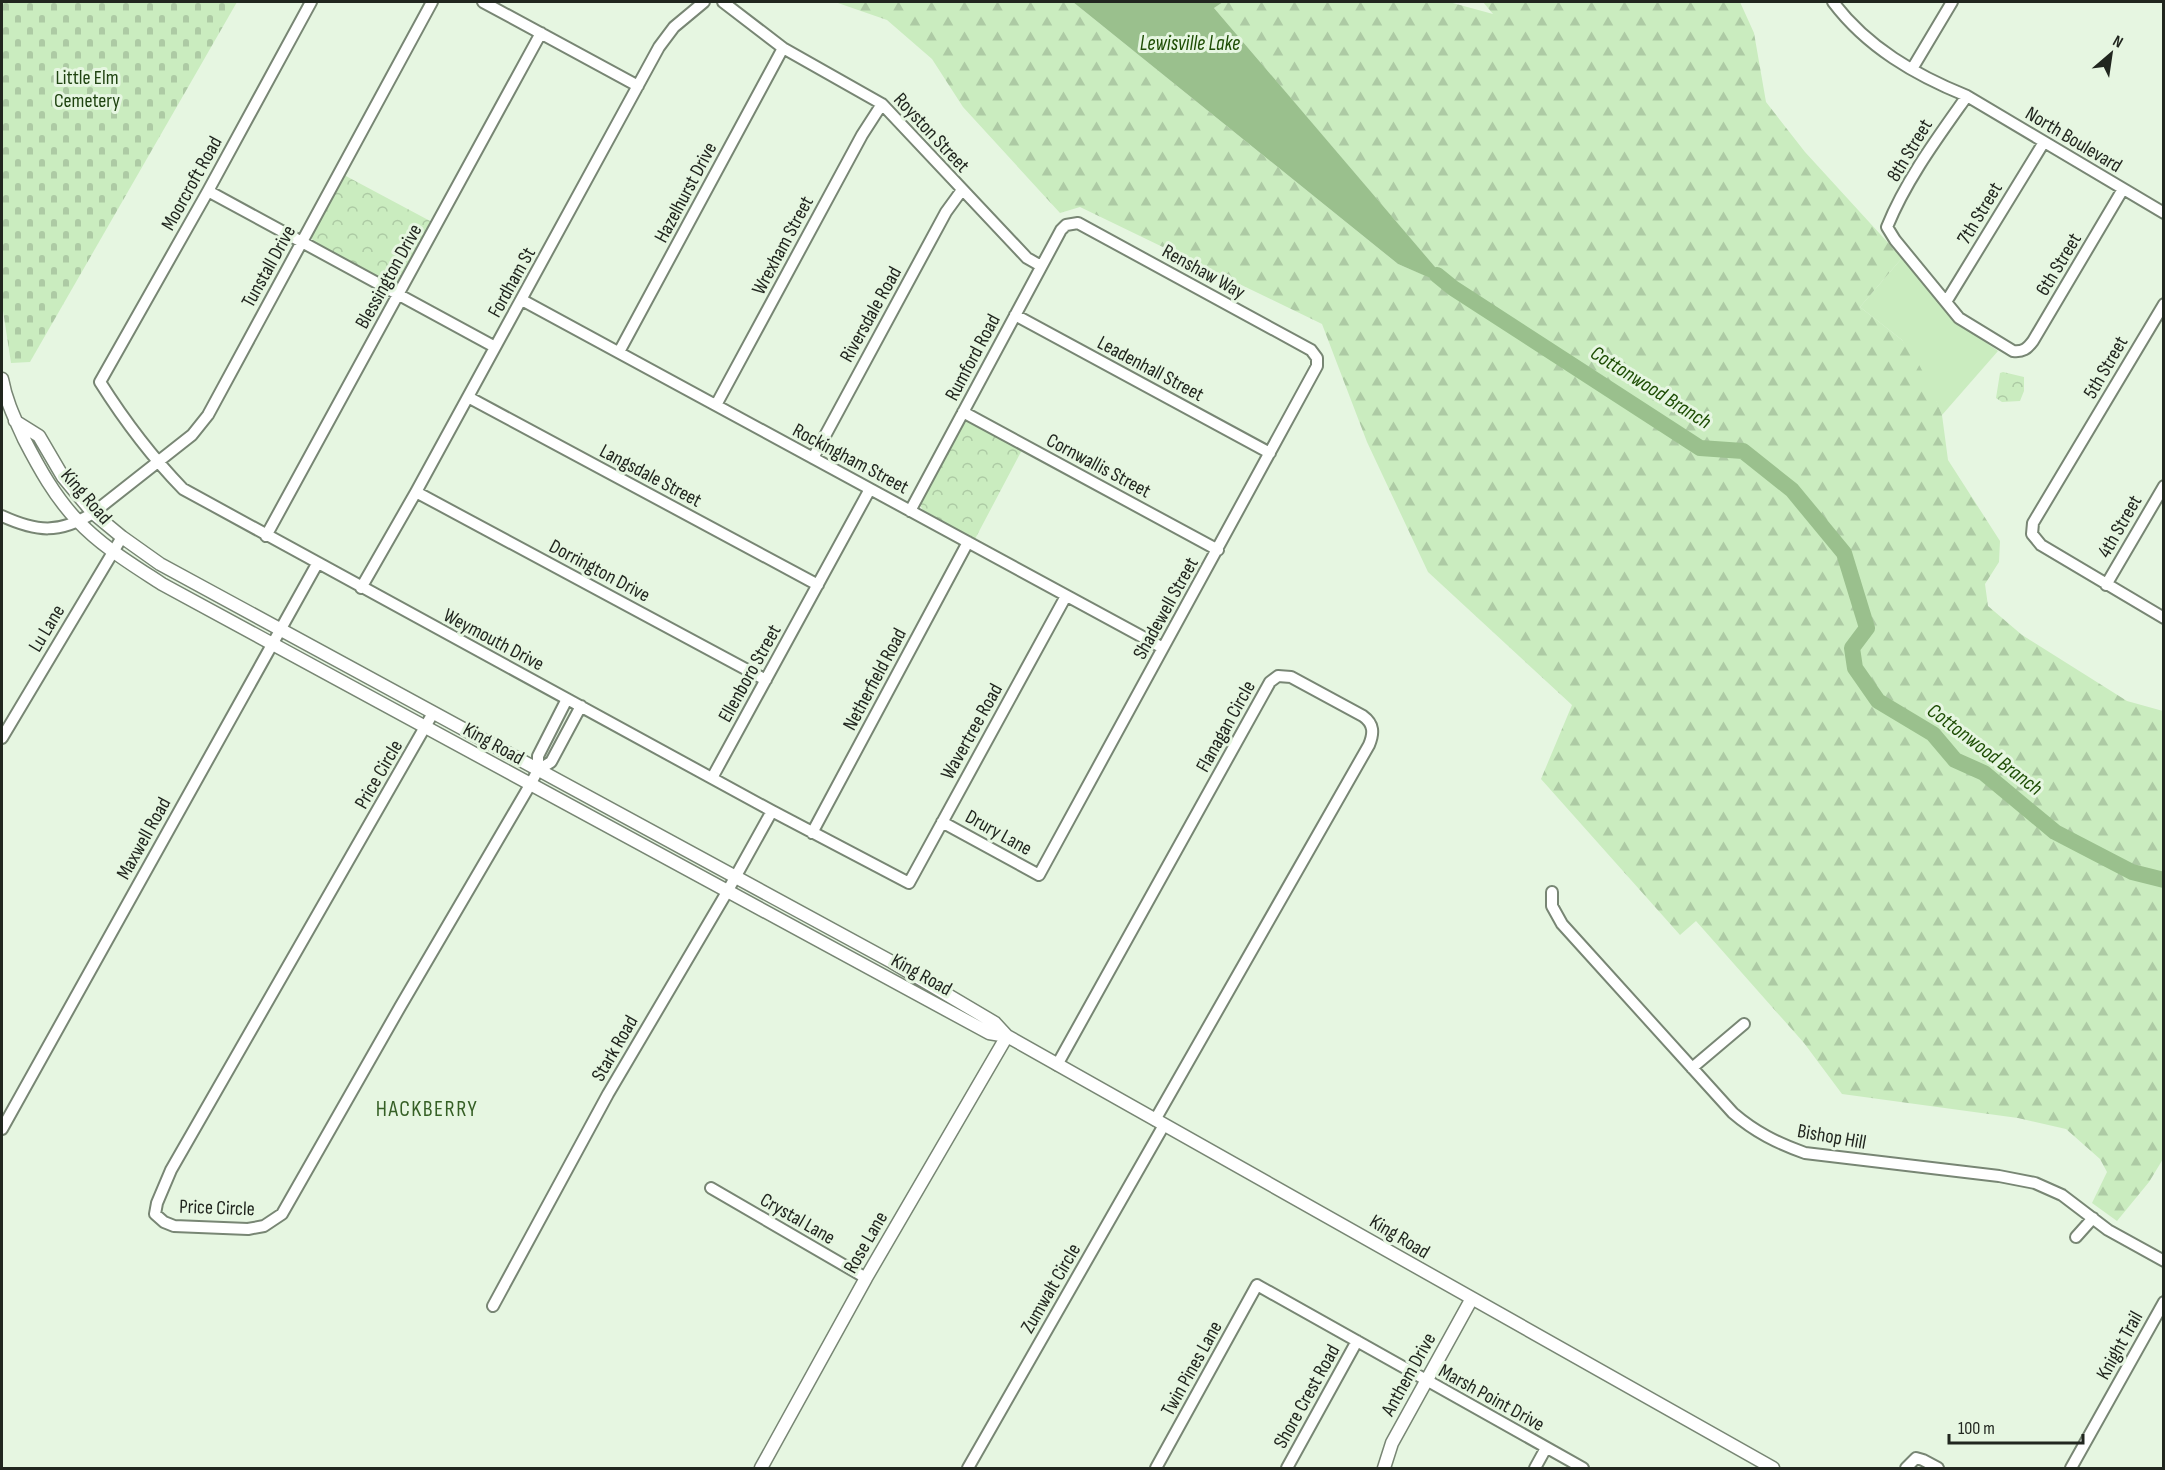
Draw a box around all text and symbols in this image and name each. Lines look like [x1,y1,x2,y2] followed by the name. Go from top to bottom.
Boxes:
[2081,24,2141,84] north arrow
[1140,31,1240,56] water label: Lewisville Lake
[2109,32,2126,53] text: N
[54,66,120,113] park label: Little Elm Cemetery
[888,88,974,178] street label: Royston Street
[2021,102,2126,178] street label: North Boulevard
[1882,115,1938,186] street label: 8th Street
[156,132,228,235] street label: Moorcroft Road
[649,138,722,247] street label: Hazelhurst Drive
[1952,178,2008,249] street label: 7th Street
[747,192,819,299] street label: Wrexham Street
[350,220,427,333] street label: Blessington Drive
[237,221,301,312] street label: Tunstall Drive
[2031,229,2087,300] street label: 6th Street
[1158,239,1249,305] street label: Renshaw Way
[483,243,541,322] street label: Fordham St
[835,263,907,366] street label: Riversdale Road
[940,310,1006,405] street label: Rumford Road
[1093,331,1208,407] street label: Leadenhall Street
[2078,332,2133,403] street label: 5th Street
[1586,340,1716,435] water label: Cottonwood Branch
[789,418,913,499] street label: Rockingham Street
[1042,428,1155,503] street label: Cornwallis Street
[595,439,706,513] street label: Langsdale Street
[56,464,117,529] street label: King Road
[2092,491,2147,562] street label: 4th Street
[545,534,654,607] street label: Dorrington Drive
[1128,553,1204,664] street label: Shadewell Street
[24,601,70,656] street label: Lu Lane
[439,603,548,676] street label: Weymouth Drive
[713,620,787,727] street label: Ellenboro Street
[838,624,912,735] street label: Netherfield Road
[1191,676,1261,776] street label: Flanagan Circle
[936,679,1008,784] street label: Wavertree Road
[1922,698,2047,801] water label: Cottonwood Branch
[459,717,528,770] street label: King Road
[350,736,408,813] street label: Price Circle
[112,793,176,884] street label: Maxwell Road
[961,805,1036,861] street label: Drury Lane
[887,948,956,1001] street label: King Road
[586,1011,643,1086] street label: Stark Road
[376,1096,478,1123] district label: HACKBERRY
[1796,1119,1868,1155] street label: Bishop Hill
[756,1188,839,1250] street label: Crystal Lane
[179,1195,255,1221] street label: Price Circle
[839,1207,893,1278] street label: Rose Lane
[1365,1210,1434,1264] street label: King Road
[1016,1239,1086,1338] street label: Zumwalt Circle
[2091,1307,2148,1384] street label: Knight Trail
[1156,1317,1228,1420] street label: Twin Pines Lane
[1376,1329,1441,1421] street label: Anthem Drive
[1269,1340,1345,1453] street label: Shore Crest Road
[1434,1359,1549,1437] street label: Marsh Point Drive
[1949,1407,2082,1445] scale bar
[1958,1418,1995,1439] text: 100 m

